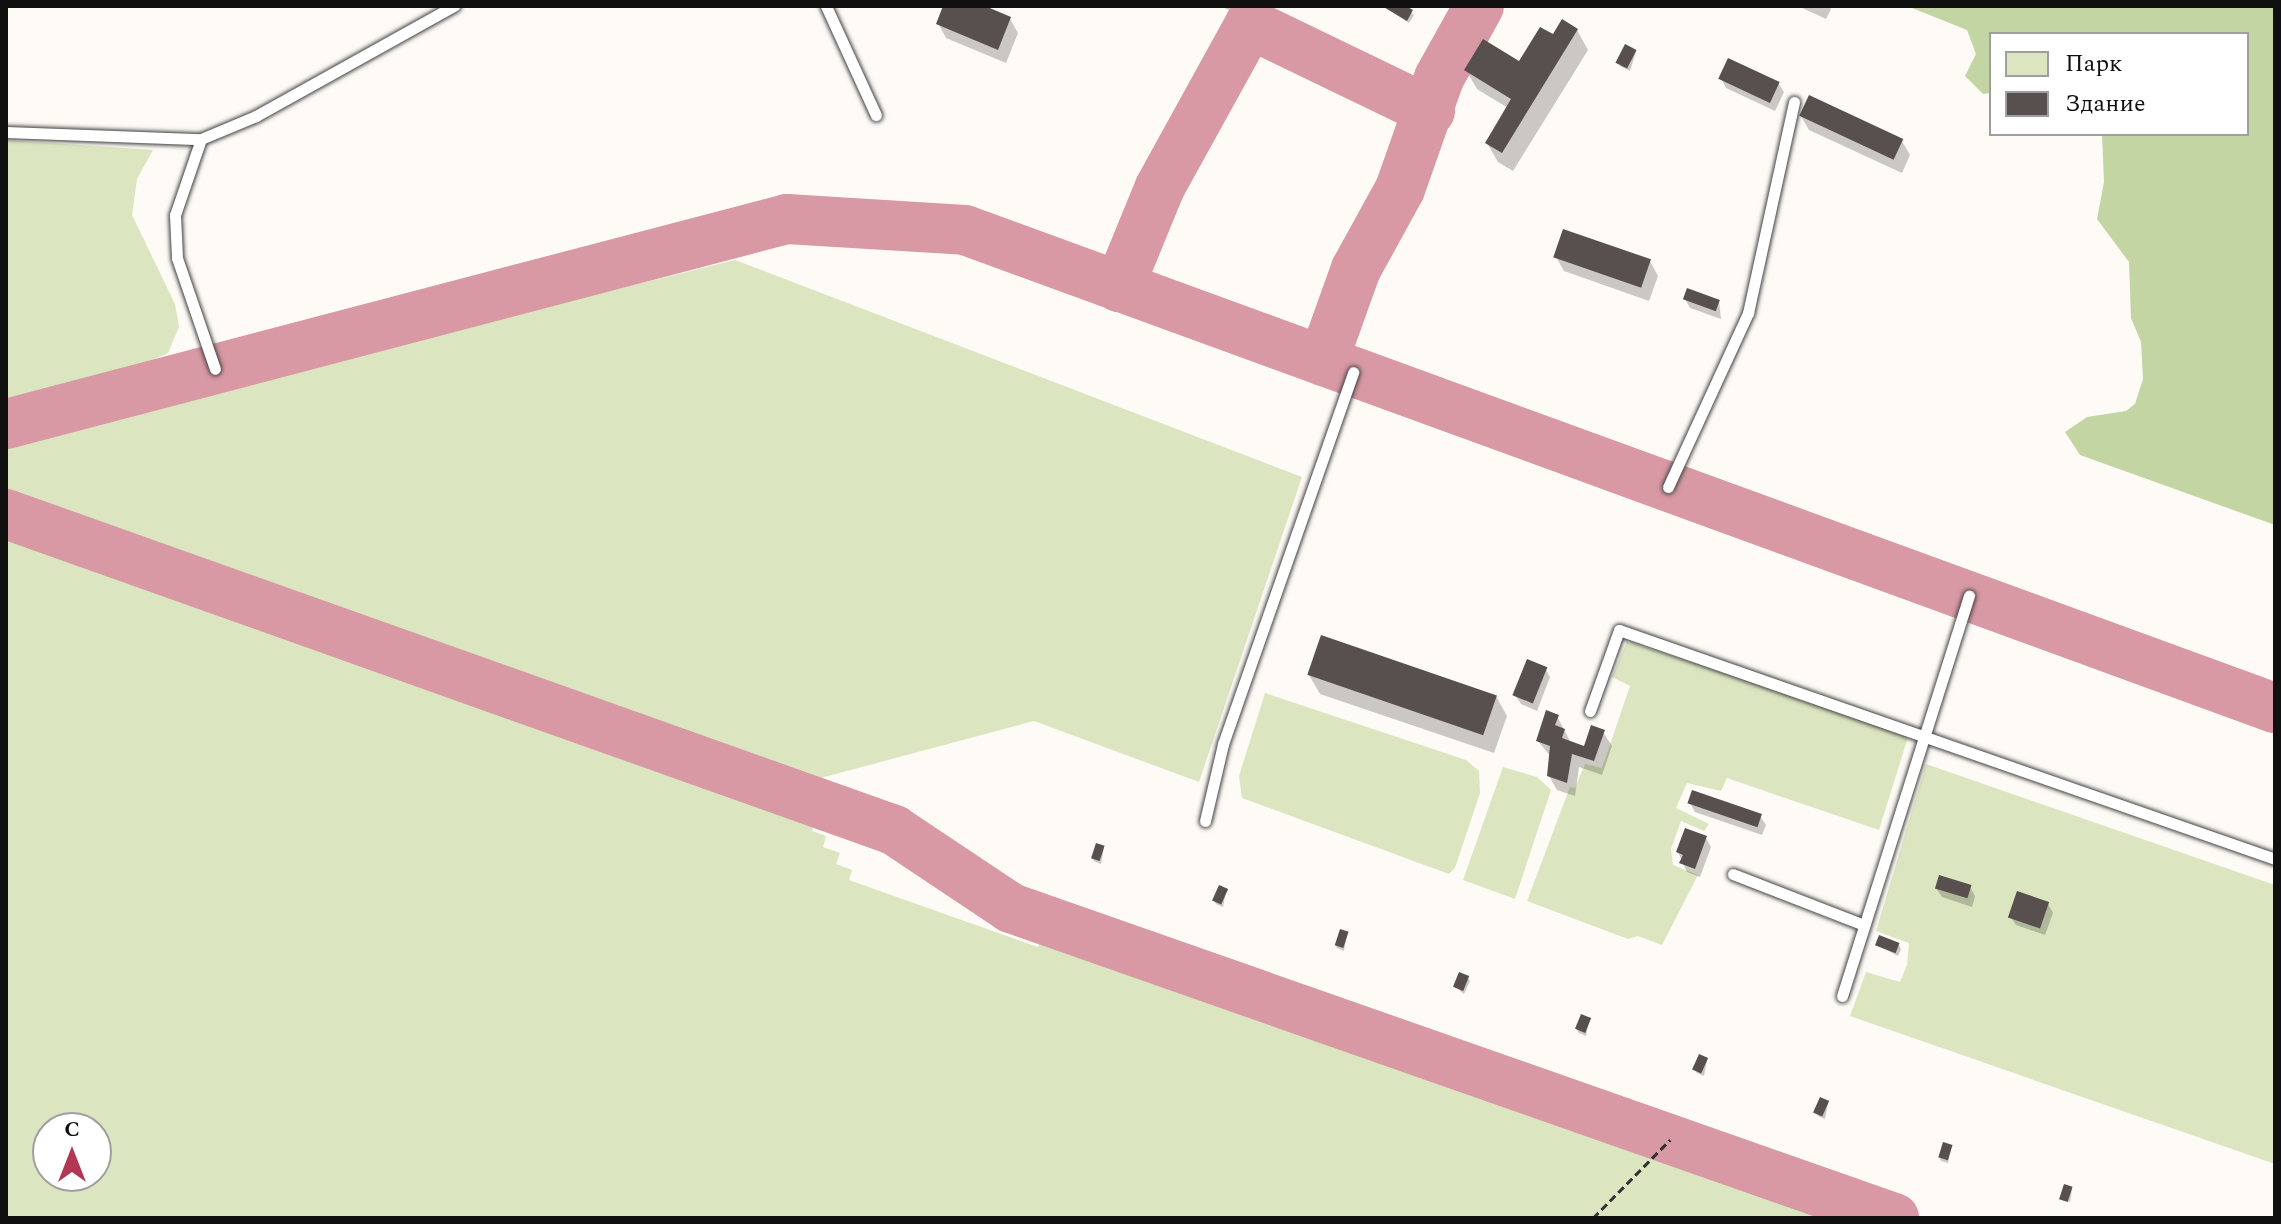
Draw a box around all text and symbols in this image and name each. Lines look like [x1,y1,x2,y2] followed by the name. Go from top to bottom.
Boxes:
[1989,32,2249,136] legend
[2065,46,2122,82] text: Парк
[2065,86,2146,122] text: Здание
[32,1112,112,1192] north arrow
[64,1113,80,1146] text: С

